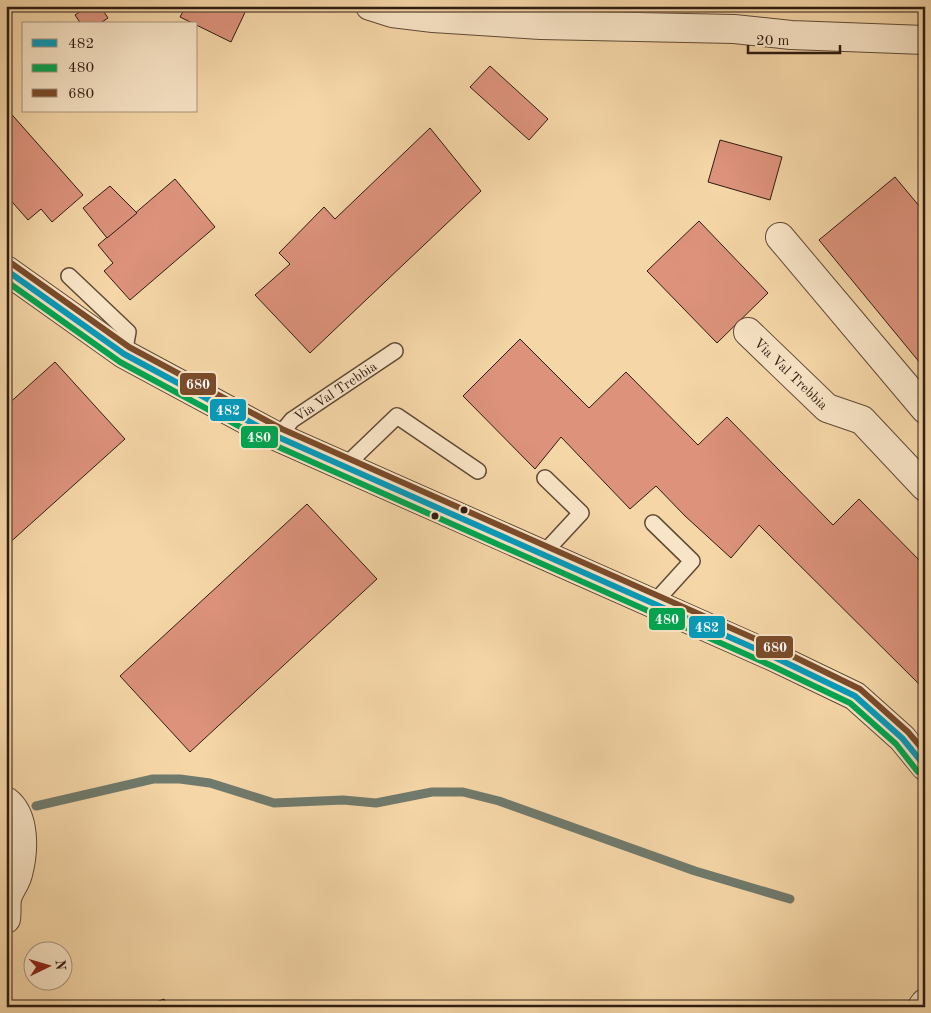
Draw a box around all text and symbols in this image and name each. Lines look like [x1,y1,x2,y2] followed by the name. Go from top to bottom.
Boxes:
[22,22,198,112] legend
[748,22,841,54] scale bar
[756,34,790,49] text: 20 m
[68,37,94,52] text: 482
[68,61,94,76] text: 480
[68,87,94,102] text: 680
[751,336,830,413] street label: Via Val Trebbia
[292,359,380,425] street label: Via Val Trebbia
[179,372,217,396] line badge: 680
[186,378,210,392] text: 680
[209,398,247,422] line badge: 482
[216,404,240,418] text: 482
[240,425,279,449] line badge: 480
[247,431,271,445] text: 480
[459,505,469,515] unlabelled marker
[430,511,440,521] unlabelled marker
[648,607,686,631] line badge: 480
[655,613,679,627] text: 480
[688,615,726,639] line badge: 482
[695,621,719,635] text: 482
[755,635,794,659] line badge: 680
[763,641,787,655] text: 680
[22,940,72,990] north arrow
[53,959,67,971] text: N

